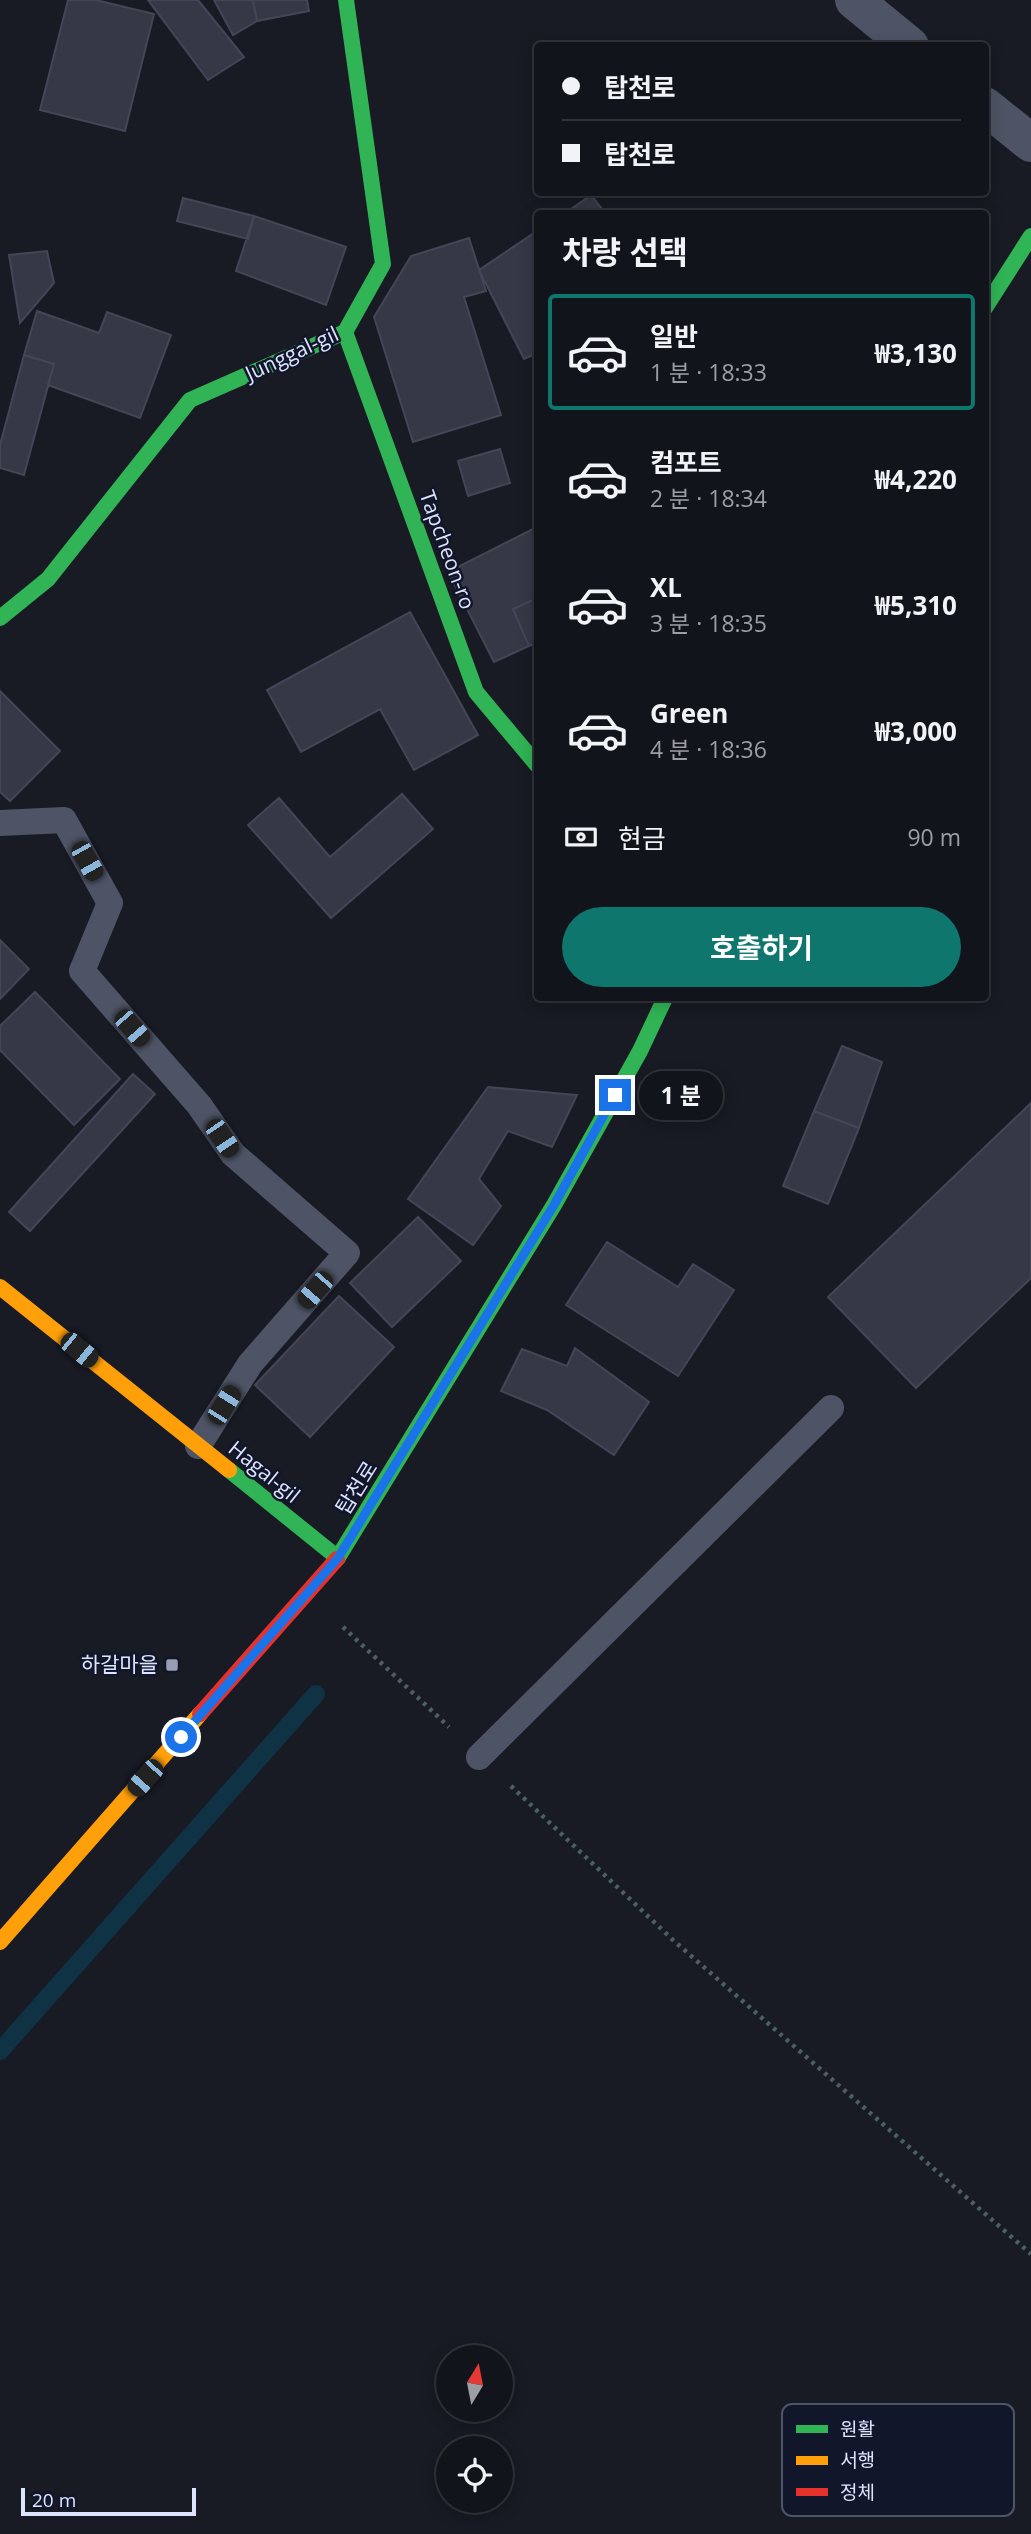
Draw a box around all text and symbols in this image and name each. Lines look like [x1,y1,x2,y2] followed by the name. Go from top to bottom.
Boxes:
[604,69,676,105] text: 탑천로
[604,136,676,172] text: 탑천로
[562,230,688,273] text: 차량 선택
[650,318,698,354] text: 일반
[239,319,343,388] street label: Junggal-gil
[566,321,629,384] icon: car
[875,335,957,371] text: ₩3,130
[650,356,767,388] text: 1 분 · 18:33
[650,444,722,480] text: 컴포트
[566,447,629,510] icon: car
[875,461,957,497] text: ₩4,220
[650,482,767,514] text: 2 분 · 18:34
[414,486,482,613] street label: Tapcheon-ro
[650,569,682,605] text: XL
[566,573,629,636] icon: car
[875,587,957,623] text: ₩5,310
[650,607,767,639] text: 3 분 · 18:35
[650,695,728,731] text: Green
[566,699,629,762] icon: car
[875,713,957,749] text: ₩3,000
[650,733,767,765] text: 4 분 · 18:36
[562,818,600,856] icon: cash
[618,820,666,856] text: 현금
[907,821,961,853] text: 90 m
[68,838,107,884] car
[562,907,961,987] button: 호출하기
[111,1005,154,1051] car
[640,1070,724,1120] callout: 1 분
[599,1079,631,1111] route end
[661,1079,701,1111] text: 1 분
[202,1115,243,1161] car
[294,1267,337,1313] car
[57,1329,102,1371] car
[204,1382,245,1428] car
[223,1434,306,1509] street label: Hagal-gil
[329,1455,383,1519] street label: 탑천로
[81,1650,158,1678] place label: 하갈마을
[164,1657,180,1673] marker: 하갈마을
[165,1721,197,1753] route start
[124,1755,167,1801] car
[436,2345,513,2422] north arrow
[436,2345,513,2513] map controls
[782,2404,1014,2516] legend
[840,2416,875,2442] text: 원활
[436,2436,513,2513] button: locate
[840,2447,875,2473] text: 서행
[840,2479,875,2505] text: 정체
[21,2485,196,2517] scale bar
[32,2487,76,2513] text: 20 m

